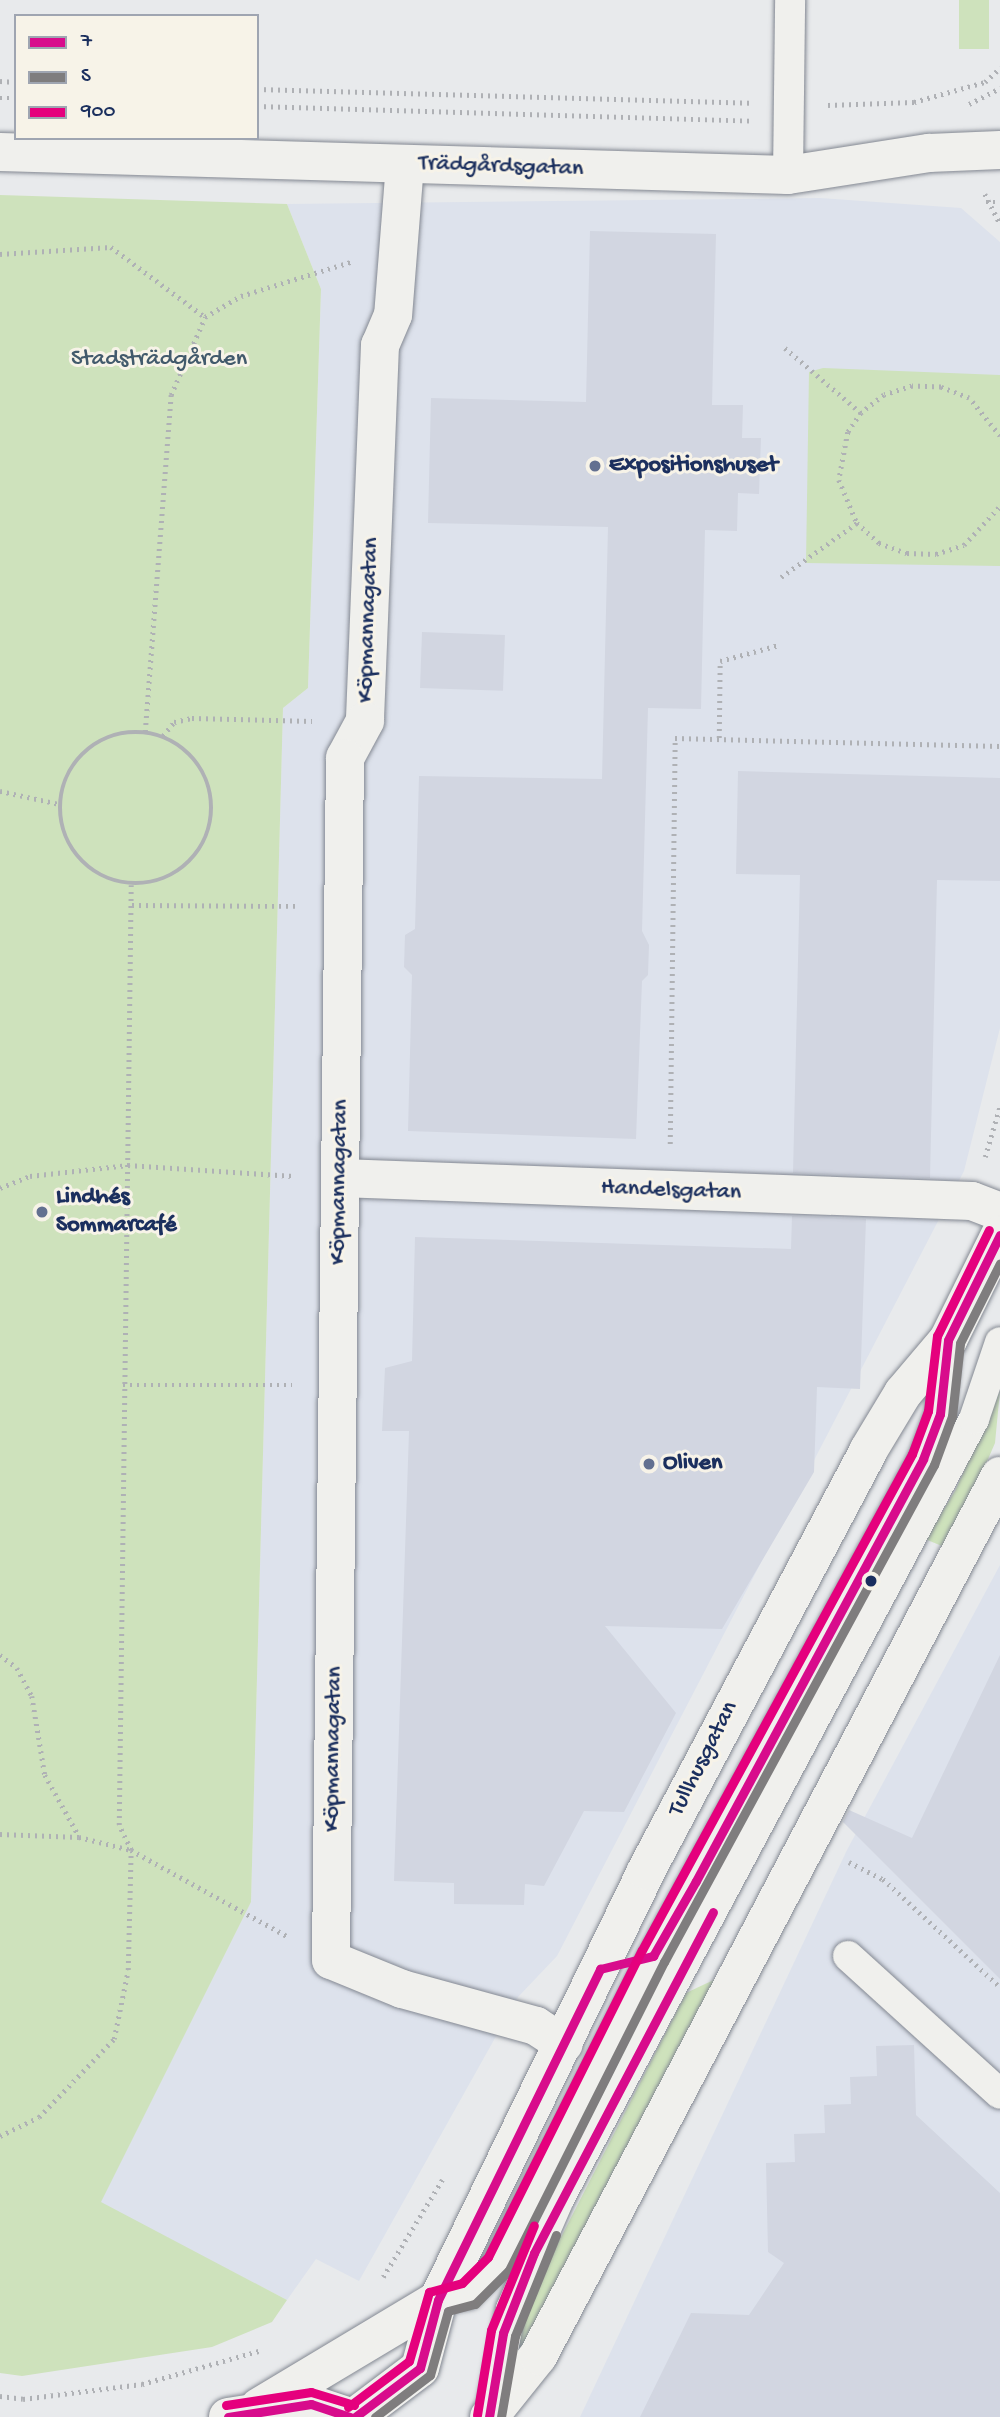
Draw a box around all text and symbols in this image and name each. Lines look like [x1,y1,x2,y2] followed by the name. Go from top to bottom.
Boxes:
[14,14,259,140] legend
[81,30,92,55] text: 7
[81,65,91,90] text: S
[81,100,115,125] text: 900
[418,150,584,184] street label: Trädgårdsgatan
[71,346,247,374] park label: Stadsträdgården
[609,452,778,480] place label: Expositionshuset
[587,458,603,474] marker: Expositionshuset
[352,537,386,703] street label: Köpmannagatan
[324,1099,356,1265] street label: Köpmannagatan
[600,1174,742,1208] street label: Handelsgatan
[56,1184,177,1240] place label: Lindhés Sommarcafé
[34,1204,50,1220] marker: Lindhés Sommarcafé
[663,1450,722,1478] place label: Oliven
[641,1456,657,1472] marker: Oliven
[864,1574,878,1588] unlabelled marker
[318,1666,350,1832] street label: Köpmannagatan
[663,1697,745,1821] street label: Tullhusgatan

